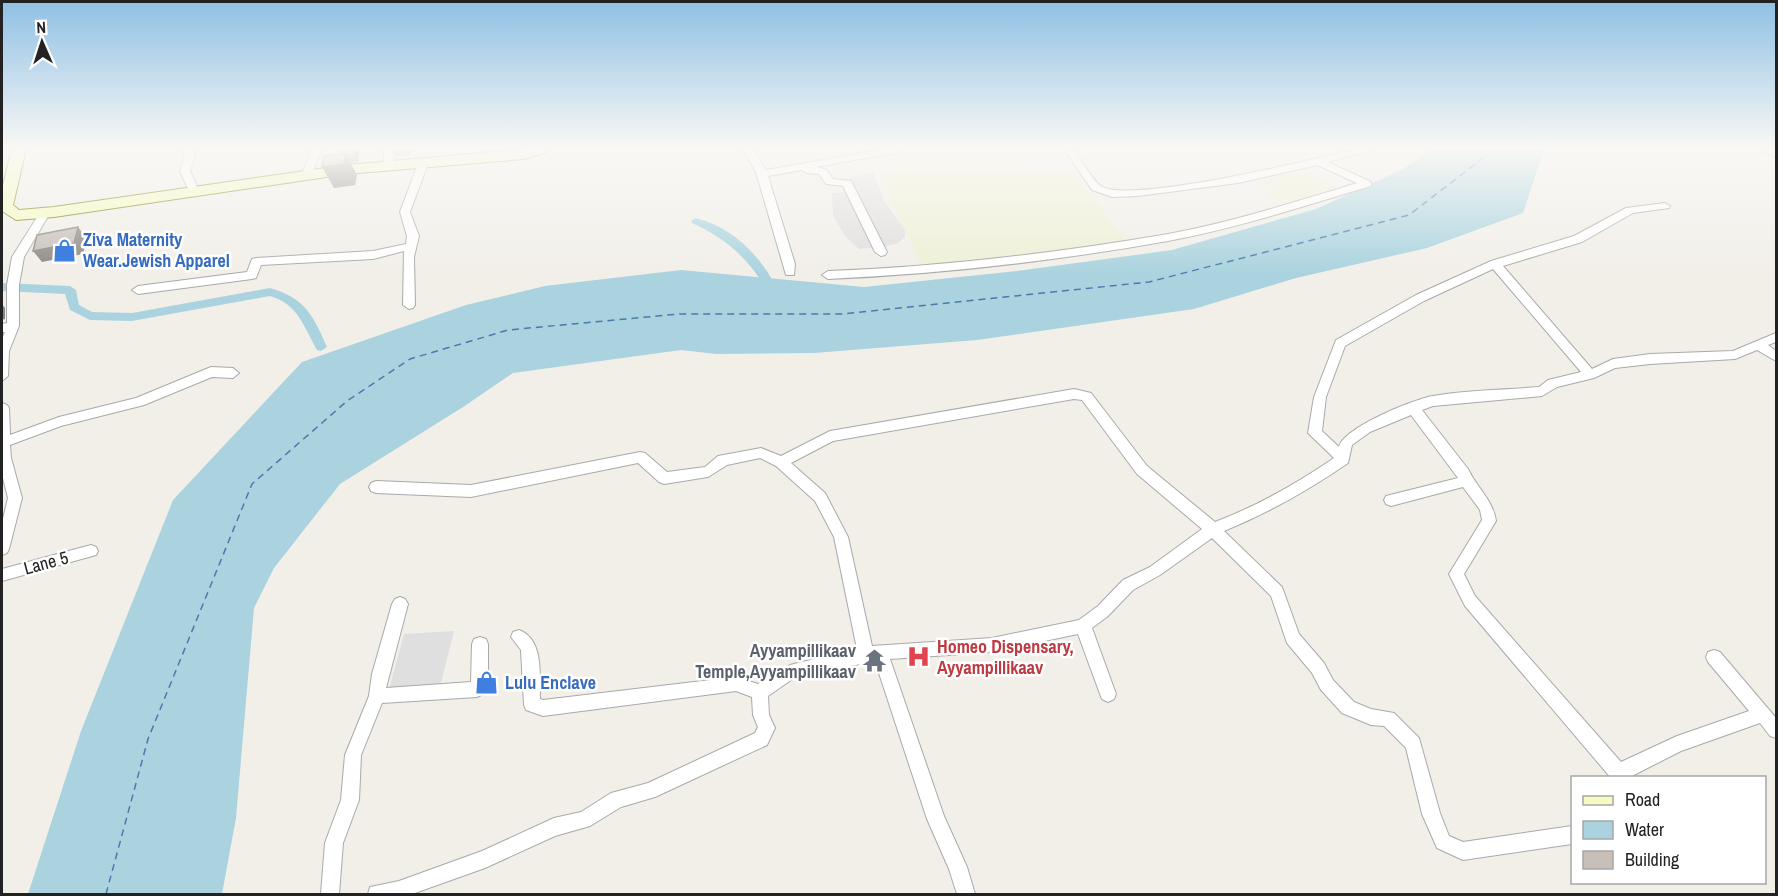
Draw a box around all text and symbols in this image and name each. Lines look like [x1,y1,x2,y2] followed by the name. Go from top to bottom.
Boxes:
[12,12,72,72] north arrow
[36,16,47,38] text: N
[83,227,230,273] place label: Ziva Maternity Wear.Jewish Apparel
[52,237,78,263] shop icon: Ziva Maternity Wear.Jewish Apparel
[21,545,71,580] street label: Lane 5
[937,634,1074,680] place label: Homeo Dispensary, Ayyampillikaav
[695,638,857,684] place label: Ayyampillikaav Temple,Ayyampillikaav
[906,644,932,670] hospital icon: Homeo Dispensary, Ayyampillikaav
[861,648,887,674] temple icon: Ayyampillikaav Temple,Ayyampillikaav
[474,670,500,696] shop icon: Lulu Enclave
[505,670,596,695] place label: Lulu Enclave
[1571,776,1766,884] legend
[1625,787,1660,812] text: Road
[1625,817,1664,842] text: Water
[1625,847,1680,872] text: Building

